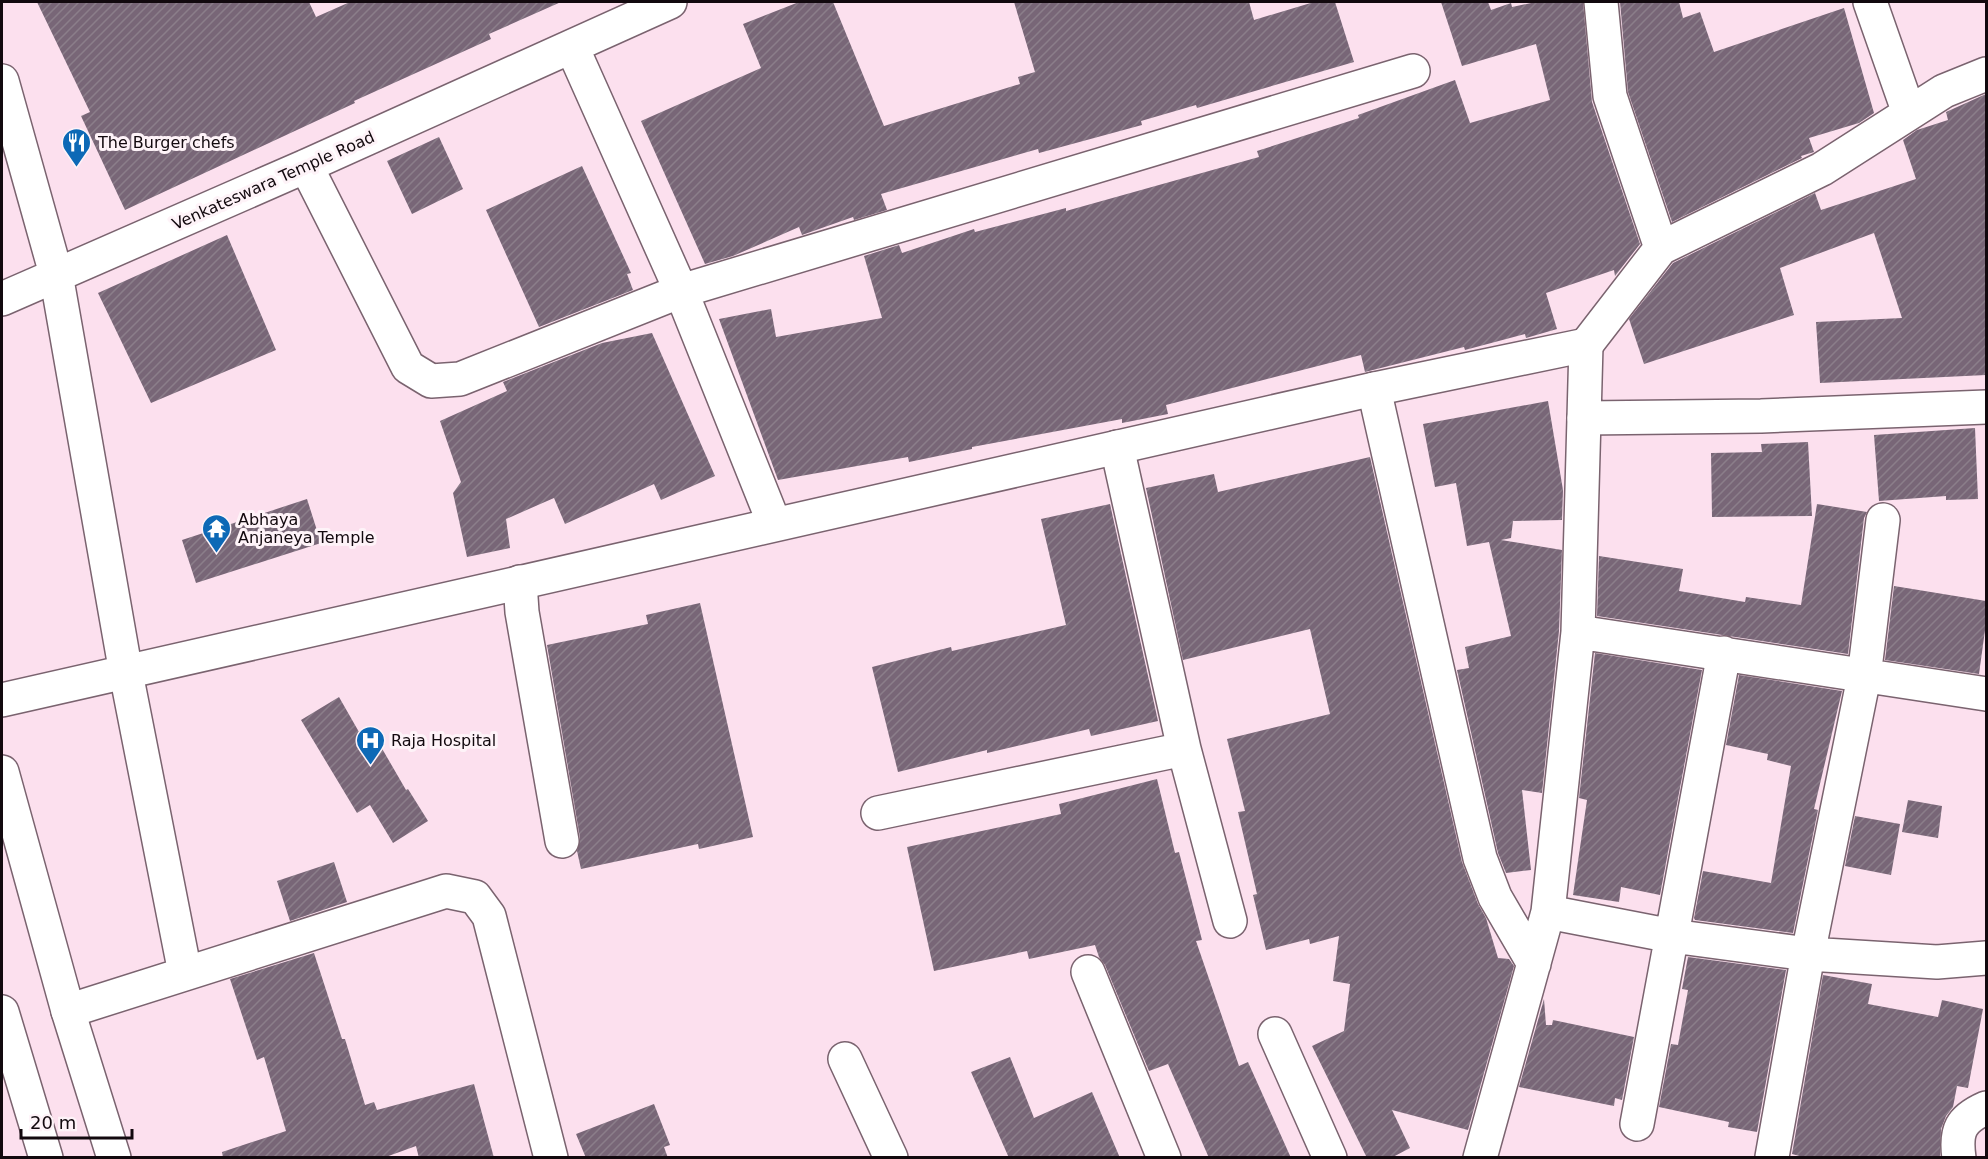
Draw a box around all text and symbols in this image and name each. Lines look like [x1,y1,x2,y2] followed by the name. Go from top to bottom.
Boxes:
[61,126,93,168] restaurant icon: The Burger chefs
[169,127,377,234] street label: Venkateswara Temple Road
[97,133,235,152] place label: The Burger chefs
[238,510,375,547] place label: Abhaya Anjaneya Temple
[201,512,233,554] temple icon: Abhaya Anjaneya Temple
[354,724,386,766] hospital icon: Raja Hospital
[391,731,496,750] place label: Raja Hospital
[21,1102,132,1140] scale bar
[30,1112,76,1133] text: 20 m

